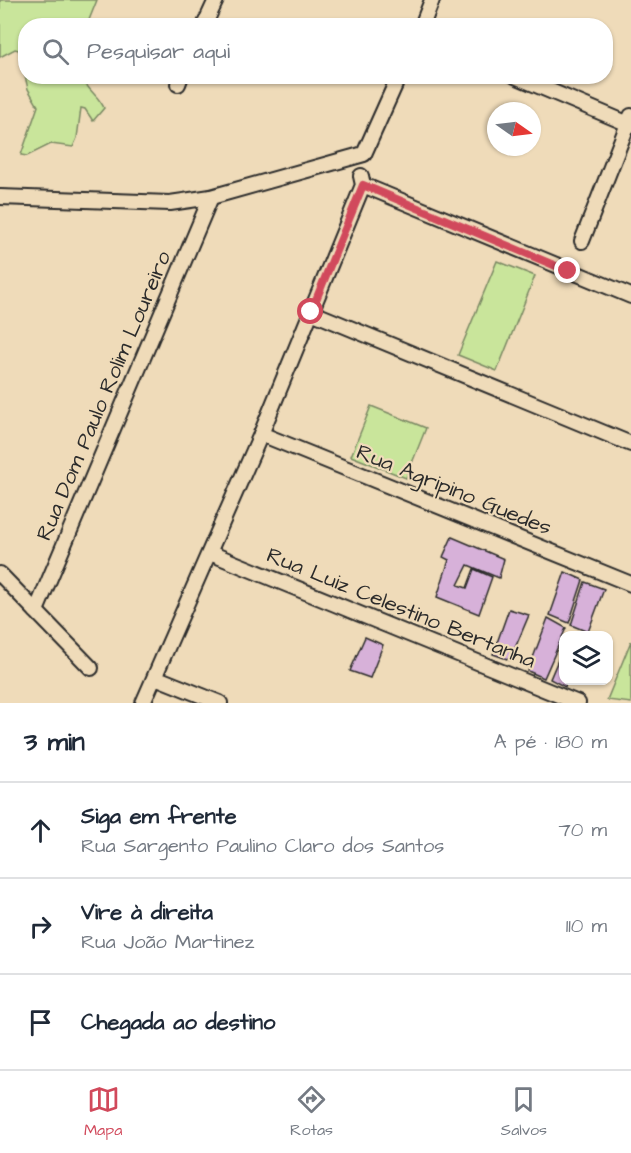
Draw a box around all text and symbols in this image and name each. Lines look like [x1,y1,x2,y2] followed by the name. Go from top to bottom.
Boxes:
[18,18,613,84] search box
[39,35,72,68] icon: search
[87,36,230,67] text: Pesquisar aqui
[487,102,541,156] north arrow
[29,246,179,546] street label: Rua Dom Paulo Rolim Loureiro
[554,257,580,283] route end
[297,298,323,324] route start
[351,437,556,544] street label: Rua Agripino Guedes
[262,540,540,676] street label: Rua Luiz Celestino Bertanha
[559,631,613,685] map controls
[559,631,613,685] button: layers
[24,724,85,760] text: 3 min
[494,728,607,756] text: A pé · 180 m
[81,801,237,832] text: Siga em frente
[24,814,57,847] icon: ahead
[559,816,607,844] text: 70 m
[81,832,444,860] text: Rua Sargento Paulino Claro dos Santos
[81,897,213,928] text: Vire à direita
[24,910,57,943] icon: right
[566,912,607,940] text: 110 m
[81,928,254,956] text: Rua João Martinez
[24,1006,57,1039] icon: arrive
[81,1007,275,1038] text: Chegada ao destino
[84,1083,122,1141] tab: Mapa
[290,1083,333,1141] tab: Rotas
[501,1083,547,1141] tab: Salvos

